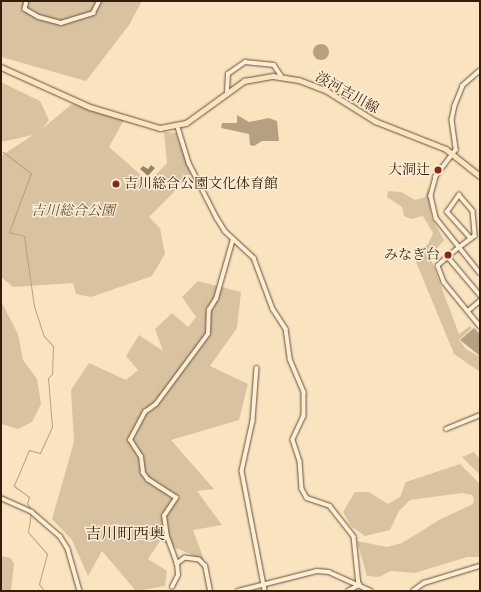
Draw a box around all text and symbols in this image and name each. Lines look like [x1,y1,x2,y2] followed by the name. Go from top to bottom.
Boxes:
[312,69,382,117] street label: 淡河吉川線
[388,162,430,178] place label: 大洞辻
[433,165,443,175] marker: 大洞辻
[124,176,278,192] place label: 吉川総合公園文化体育館
[111,179,121,189] marker: 吉川総合公園文化体育館
[31,203,115,219] park label: 吉川総合公園
[384,247,440,263] place label: みなぎ台
[443,250,453,260] marker: みなぎ台
[85,525,165,545] district label: 吉川町西奥

